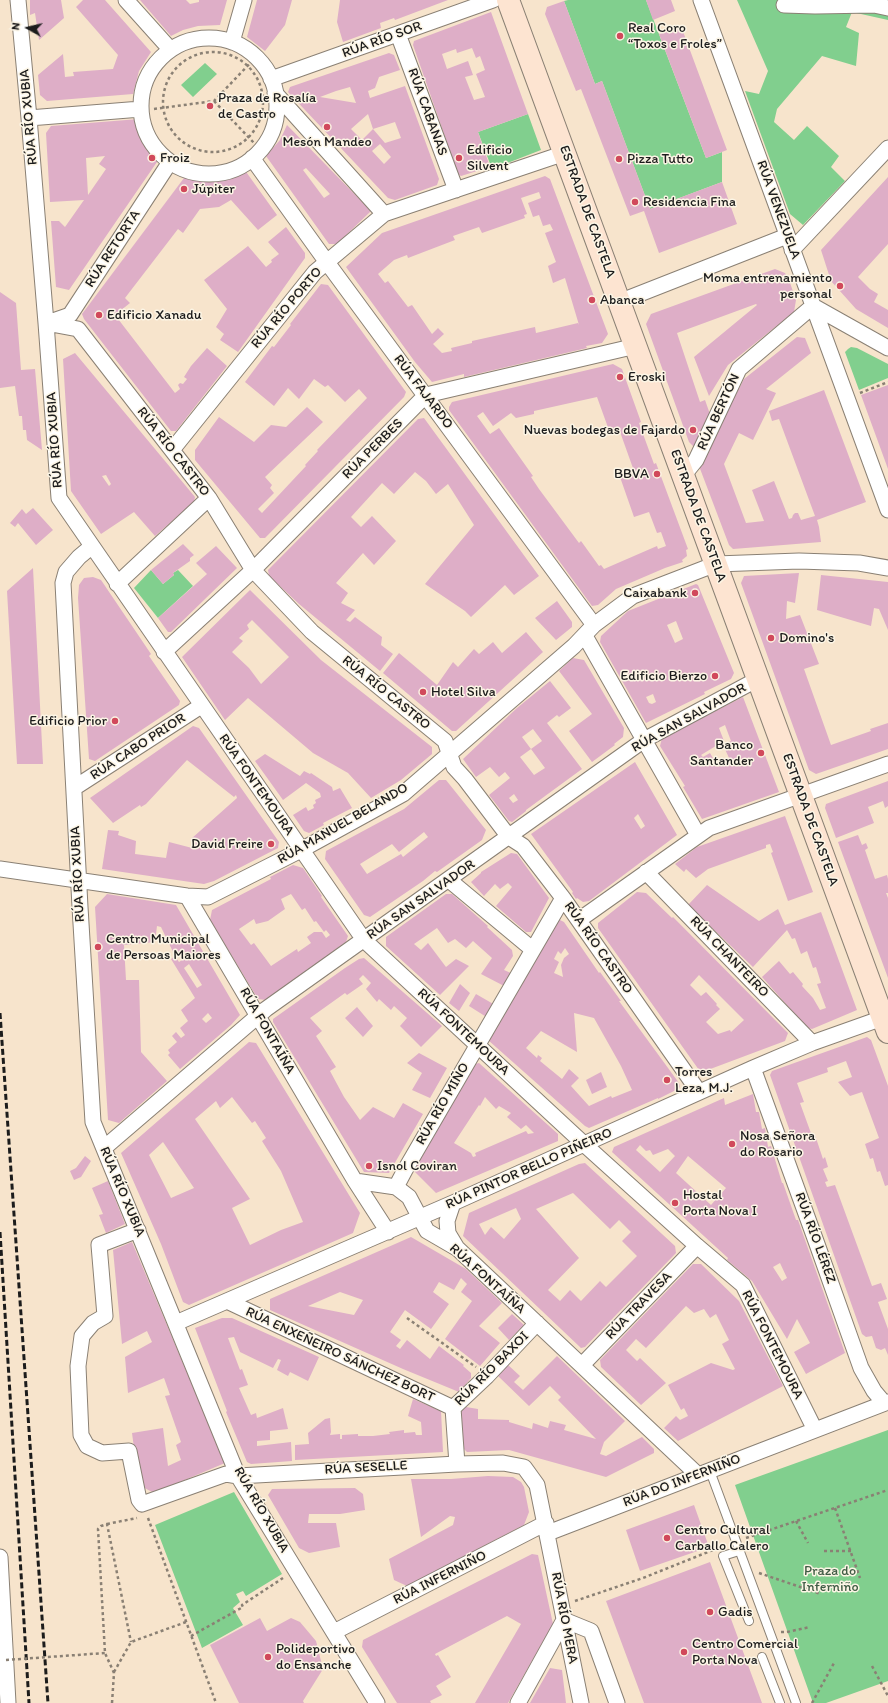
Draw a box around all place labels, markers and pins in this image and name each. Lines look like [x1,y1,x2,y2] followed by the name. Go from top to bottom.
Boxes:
[628,20,722,52] place label: Real Coro “Toxos e Froles”
[615,31,625,41] marker: Real Coro “Toxos e Froles”
[218,90,316,122] place label: Praza de Rosalía de Castro
[205,101,215,111] marker: Praza de Rosalía de Castro
[322,122,332,132] marker: Mesón Mandeo
[282,134,372,150] place label: Mesón Mandeo
[467,142,512,174] place label: Edificio Silvent
[160,150,190,166] place label: Froiz
[627,151,693,167] place label: Pizza Tutto
[147,153,157,163] marker: Froiz
[454,153,464,163] marker: Edificio Silvent
[614,154,624,164] marker: Pizza Tutto
[192,181,235,197] place label: Júpiter
[179,184,189,194] marker: Júpiter
[643,194,736,210] place label: Residencia Fina
[630,197,640,207] marker: Residencia Fina
[703,270,832,302] place label: Moma entrenamiento personal
[835,281,845,291] marker: Moma entrenamiento personal
[600,292,644,308] place label: Abanca
[587,295,597,305] marker: Abanca
[107,307,201,323] place label: Edificio Xanadu
[94,310,104,320] marker: Edificio Xanadu
[628,369,665,385] place label: Eroski
[615,372,625,382] marker: Eroski
[524,422,685,438] place label: Nuevas bodegas de Fajardo
[688,425,698,435] marker: Nuevas bodegas de Fajardo
[614,466,649,482] place label: BBVA
[652,469,662,479] marker: BBVA
[623,585,687,601] place label: Caixabank
[690,588,700,598] marker: Caixabank
[779,630,834,646] place label: Domino's
[766,633,776,643] marker: Domino's
[621,668,707,684] place label: Edificio Bierzo
[710,671,720,681] marker: Edificio Bierzo
[431,684,496,700] place label: Hotel Silva
[418,687,428,697] marker: Hotel Silva
[29,713,107,729] place label: Edificio Prior
[110,716,120,726] marker: Edificio Prior
[690,737,753,770] place label: Banco Santander
[756,748,766,758] marker: Banco Santander
[191,836,263,852] place label: David Freire
[266,839,276,849] marker: David Freire
[106,931,221,964] place label: Centro Municipal de Persoas Maiores
[93,942,103,952] marker: Centro Municipal de Persoas Maiores
[675,1064,733,1096] place label: Torres Leza, M.J.
[662,1075,672,1085] marker: Torres Leza, M.J.
[740,1128,815,1160] place label: Nosa Señora do Rosario
[727,1139,737,1149] marker: Nosa Señora do Rosario
[377,1158,457,1174] place label: Isnol Coviran
[364,1161,374,1171] marker: Isnol Coviran
[683,1187,757,1220] place label: Hostal Porta Nova I
[670,1198,680,1208] marker: Hostal Porta Nova I
[675,1522,770,1554] place label: Centro Cultural Carballo Calero
[662,1533,672,1543] marker: Centro Cultural Carballo Calero
[718,1604,752,1620] place label: Gadis
[705,1607,715,1617] marker: Gadis
[692,1636,798,1668] place label: Centro Comercial Porta Nova
[276,1641,355,1674] place label: Polideportivo do Ensanche
[679,1647,689,1657] marker: Centro Comercial Porta Nova
[263,1652,273,1662] marker: Polideportivo do Ensanche

